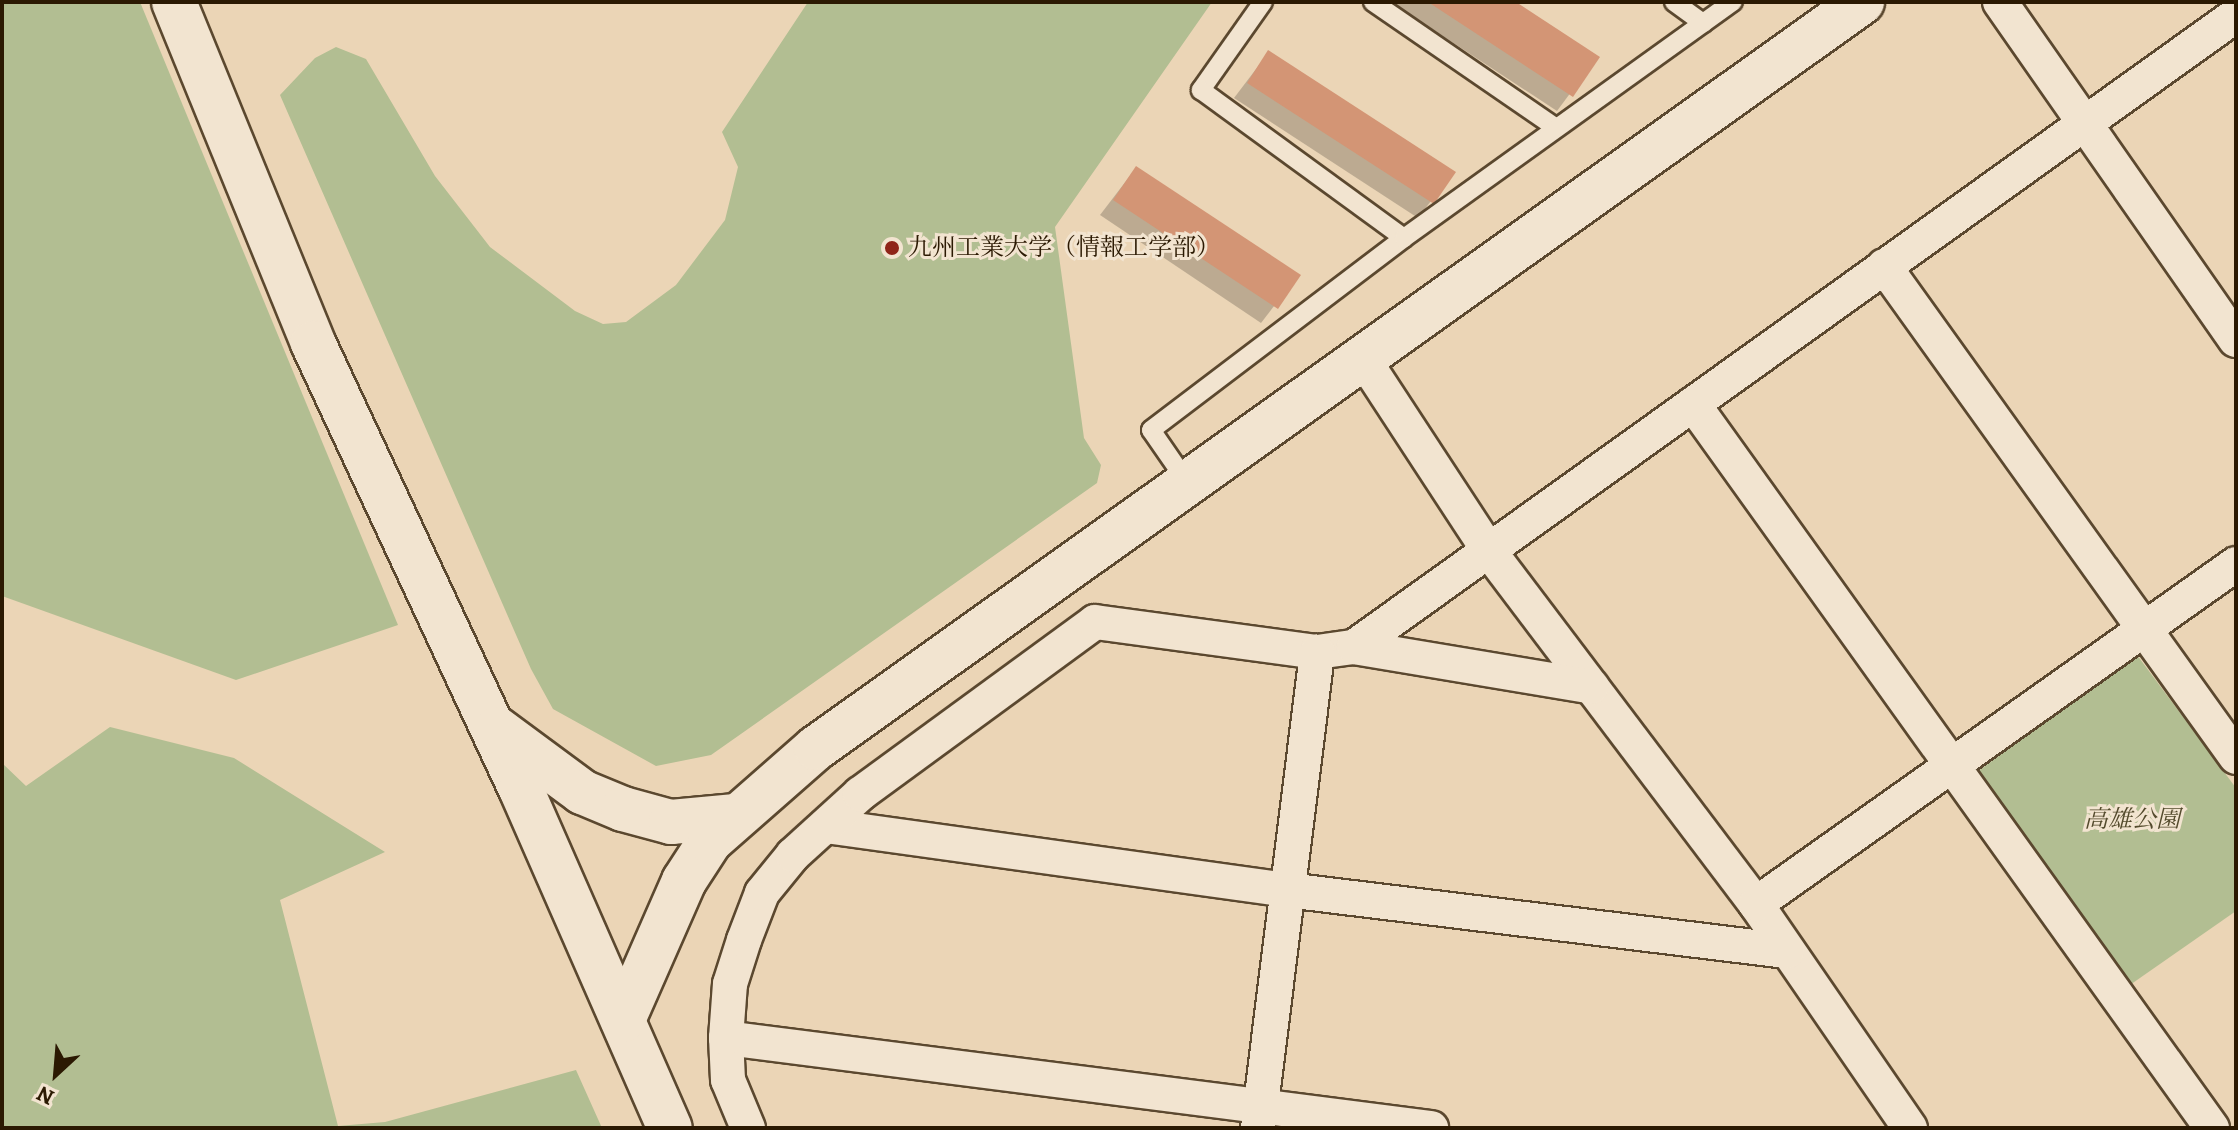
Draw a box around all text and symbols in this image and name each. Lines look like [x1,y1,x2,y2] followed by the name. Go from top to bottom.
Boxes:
[908,234,1220,262] place label: 九州工業大学（情報工学部）
[883,239,901,257] marker: 九州工業大学（情報工学部）
[2084,806,2180,834] park label: 高雄公園
[16,1034,96,1114] north arrow
[32,1079,59,1113] text: N

